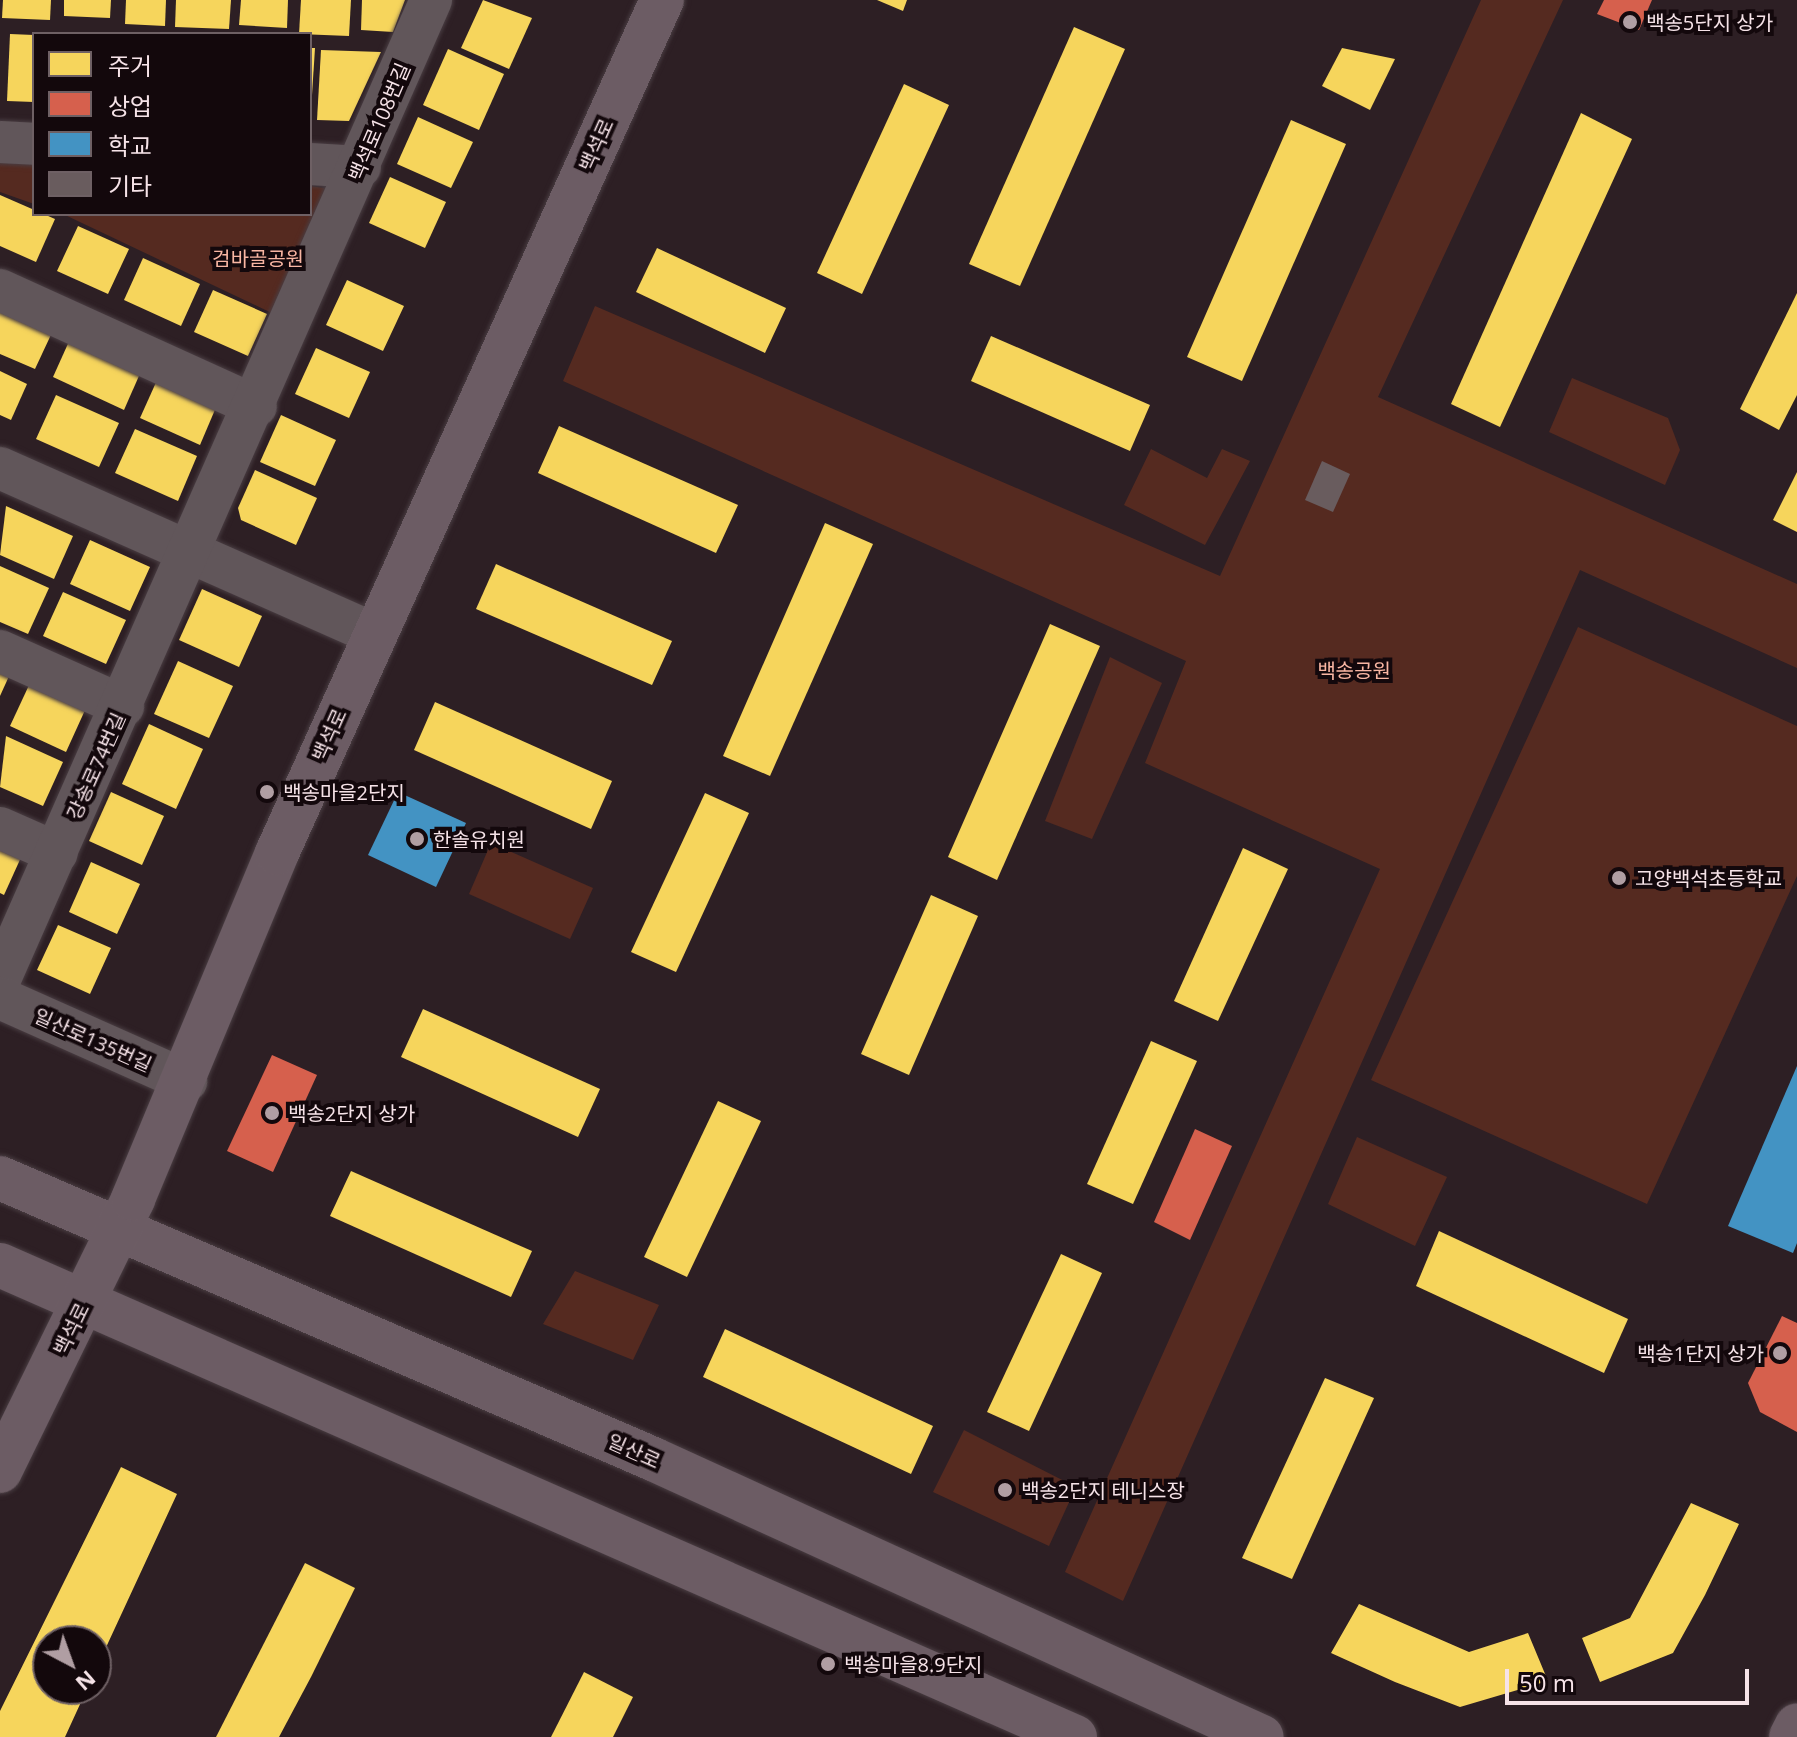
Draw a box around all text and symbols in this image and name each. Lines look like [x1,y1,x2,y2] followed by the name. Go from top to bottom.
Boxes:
[1646,10,1773,34] place label: 백송5단지 상가
[1621,13,1639,31] marker: 백송5단지 상가
[32,32,312,216] legend
[108,49,152,82] text: 주거
[343,59,415,185] street label: 백석로108번길
[108,89,152,122] text: 상업
[574,115,618,175] street label: 백석로
[108,129,152,162] text: 학교
[108,169,152,202] text: 기타
[212,246,304,270] park label: 검바골공원
[1317,658,1391,682] park label: 백송공원
[307,705,351,765] street label: 백석로
[62,709,130,823] street label: 강송로74번길
[283,780,405,804] place label: 백송마을2단지
[258,783,276,801] marker: 백송마을2단지
[433,827,525,851] place label: 한솔유치원
[408,830,426,848] marker: 한솔유치원
[1635,866,1782,890] place label: 고양백석초등학교
[1610,869,1628,887] marker: 고양백석초등학교
[30,1003,156,1077] street label: 일산로135번길
[288,1101,415,1125] place label: 백송2단지 상가
[263,1104,281,1122] marker: 백송2단지 상가
[48,1299,94,1359] street label: 백석로
[1637,1341,1764,1365] place label: 백송1단지 상가
[1771,1344,1789,1362] marker: 백송1단지 상가
[604,1429,664,1473] street label: 일산로
[1021,1478,1185,1502] place label: 백송2단지 테니스장
[996,1481,1014,1499] marker: 백송2단지 테니스장
[32,1625,112,1705] north arrow
[844,1652,983,1676] place label: 백송마을8.9단지
[1509,1653,1753,1703] scale bar
[819,1655,837,1673] marker: 백송마을8.9단지
[70,1664,103,1699] text: N
[1519,1666,1575,1699] text: 50 m

